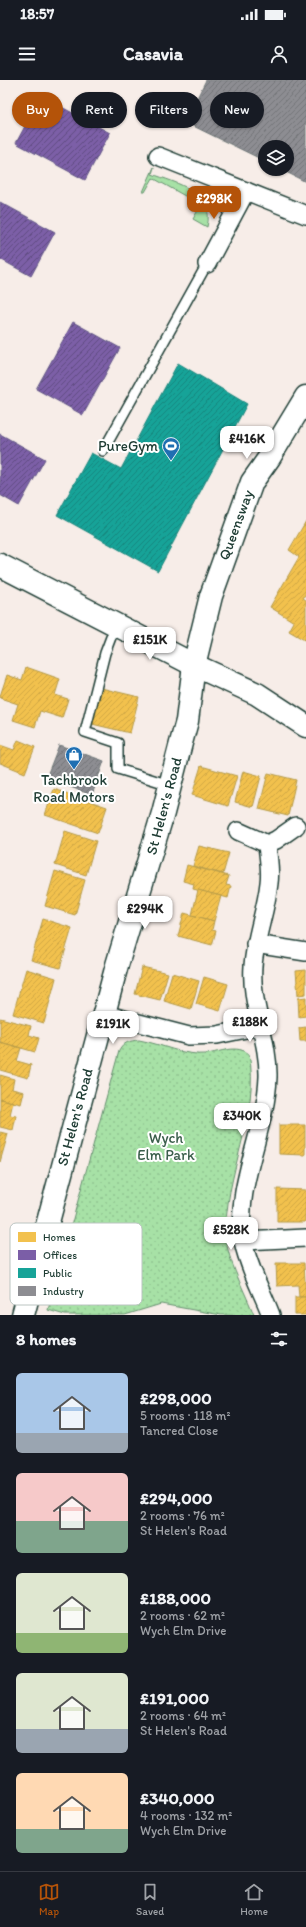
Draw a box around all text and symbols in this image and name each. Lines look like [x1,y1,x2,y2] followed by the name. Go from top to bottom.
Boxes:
[20,5,54,23] text: 18:57
[16,43,38,65] icon: menu
[123,43,183,65] text: Casavia
[268,43,290,65] icon: person
[12,92,63,128] chip: Buy
[71,92,127,128] chip: Rent
[135,92,202,128] chip: Filters
[210,92,264,128] chip: New
[258,140,294,176] map controls
[258,140,294,176] button: layers
[186,186,242,220] pin: £298K
[196,191,232,206] text: £298K
[219,426,275,460] pin: £416K
[229,431,265,446] text: £416K
[161,436,181,461] sports icon: PureGym
[98,437,158,455] place label: PureGym
[215,487,257,563] street label: Queensway
[122,627,178,661] pin: £151K
[133,632,167,647] text: £151K
[64,745,84,770] shop icon: Tachbrook Road Motors
[142,755,186,857] street label: St Helen's Road
[33,771,115,806] place label: Tachbrook Road Motors
[117,896,173,930] pin: £294K
[127,901,163,916] text: £294K
[222,1009,278,1043] pin: £188K
[85,1011,141,1045] pin: £191K
[232,1014,268,1029] text: £188K
[96,1016,130,1031] text: £191K
[53,1066,97,1168] street label: St Helen's Road
[214,1103,270,1137] pin: £340K
[223,1108,261,1123] text: £340K
[137,1129,195,1164] park label: Wych Elm Park
[203,1217,259,1251] pin: £528K
[213,1222,249,1237] text: £528K
[10,1223,142,1305] legend
[43,1231,76,1244] text: Homes
[43,1249,77,1262] text: Offices
[43,1267,72,1280] text: Public
[43,1285,85,1298] text: Industry
[268,1328,290,1350] icon: filters
[16,1329,76,1349] text: 8 homes
[140,1388,212,1408] text: £298,000
[48,1389,96,1437] icon: home
[140,1408,231,1423] text: 5 rooms · 118 m²
[140,1423,218,1438] text: Tancred Close
[140,1488,213,1508] text: £294,000
[48,1489,96,1537] icon: home
[140,1508,225,1523] text: 2 rooms · 76 m²
[140,1523,227,1538] text: St Helen's Road
[140,1588,211,1608] text: £188,000
[48,1589,96,1637] icon: home
[140,1608,225,1623] text: 2 rooms · 62 m²
[140,1623,226,1638] text: Wych Elm Drive
[140,1688,209,1708] text: £191,000
[48,1689,96,1737] icon: home
[140,1708,226,1723] text: 2 rooms · 64 m²
[140,1723,227,1738] text: St Helen's Road
[140,1788,215,1808] text: £340,000
[48,1789,96,1837] icon: home
[140,1808,232,1823] text: 4 rooms · 132 m²
[140,1823,226,1838] text: Wych Elm Drive
[38,1881,60,1918] tab: Map
[136,1881,164,1918] tab: Saved
[240,1881,268,1918] tab: Home

